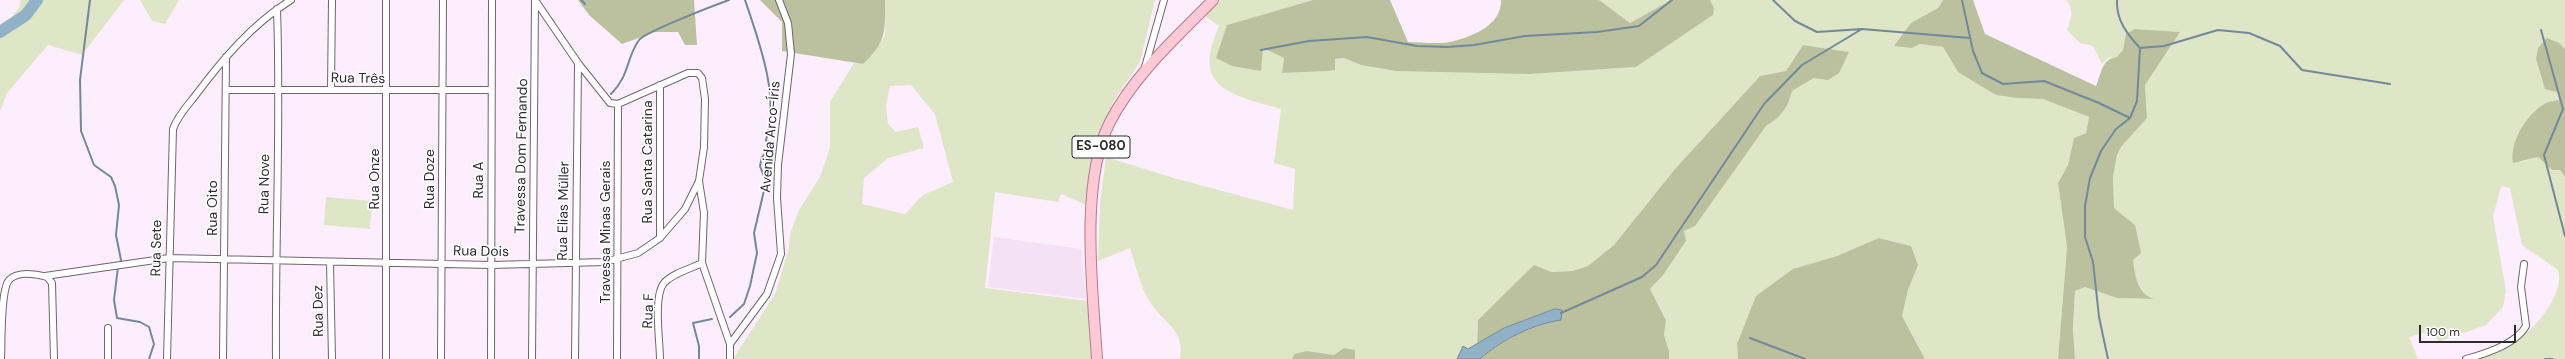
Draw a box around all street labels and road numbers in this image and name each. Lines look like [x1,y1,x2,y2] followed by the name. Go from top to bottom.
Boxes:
[331,70,385,88] street label: Rua Três
[512,78,532,234] street label: Travessa Dom Fernando
[758,80,784,194] street label: Avenida Arco-Íris
[640,100,656,224] street label: Rua Santa Catarina
[1072,136,1130,158] road number: ES-080
[367,149,383,209] street label: Rua Onze
[422,149,438,209] street label: Rua Doze
[256,154,274,214] street label: Rua Nove
[598,160,614,304] street label: Travessa Minas Gerais
[555,161,573,261] street label: Rua Elias Müller
[471,162,487,198] street label: Rua A
[205,180,221,236] street label: Rua Oito
[148,219,166,277] street label: Rua Sete
[453,243,509,261] street label: Rua Dois
[310,285,328,337] street label: Rua Dez
[640,293,658,329] street label: Rua F

